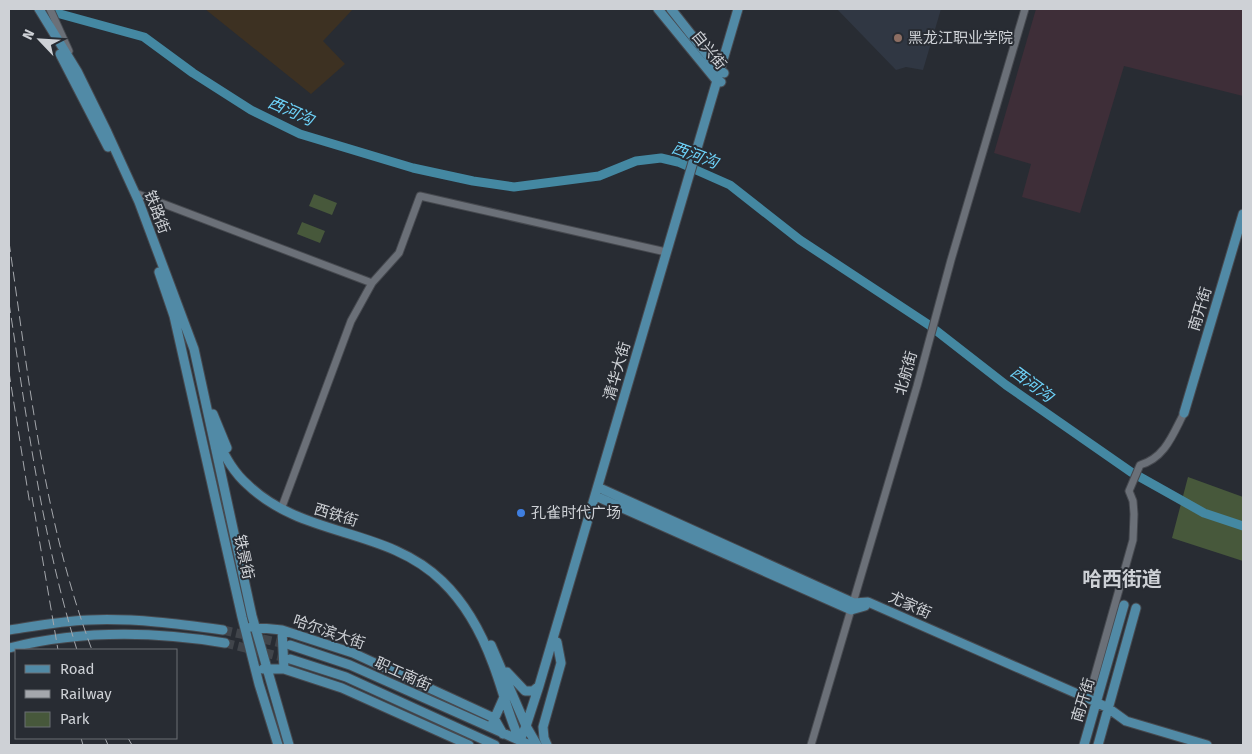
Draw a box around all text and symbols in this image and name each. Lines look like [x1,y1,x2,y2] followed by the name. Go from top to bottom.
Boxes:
[15,15,65,65] north arrow
[19,27,38,43] text: N
[688,27,730,73] street label: 自兴街
[908,29,1013,47] place label: 黑龙江职业学院
[892,32,904,44] marker: 黑龙江职业学院
[265,93,319,130] water label: 西河沟
[669,138,723,173] water label: 西河沟
[141,188,173,236] street label: 铁路街
[1185,285,1215,333] street label: 南开街
[600,340,634,402] street label: 清华大街
[891,349,921,397] street label: 北航街
[1007,362,1059,407] water label: 西河沟
[312,500,360,530] street label: 西铁街
[531,504,621,522] place label: 孔雀时代广场
[515,507,527,519] marker: 孔雀时代广场
[231,533,257,581] street label: 铁景街
[1082,567,1162,591] district label: 哈西街道
[886,588,934,622] street label: 尤家街
[291,611,367,653] street label: 哈尔滨大街
[15,649,178,739] legend
[372,654,434,694] street label: 职工南街
[60,660,95,678] text: Road
[1068,676,1098,724] street label: 南开街
[60,685,112,703] text: Railway
[60,710,90,728] text: Park

